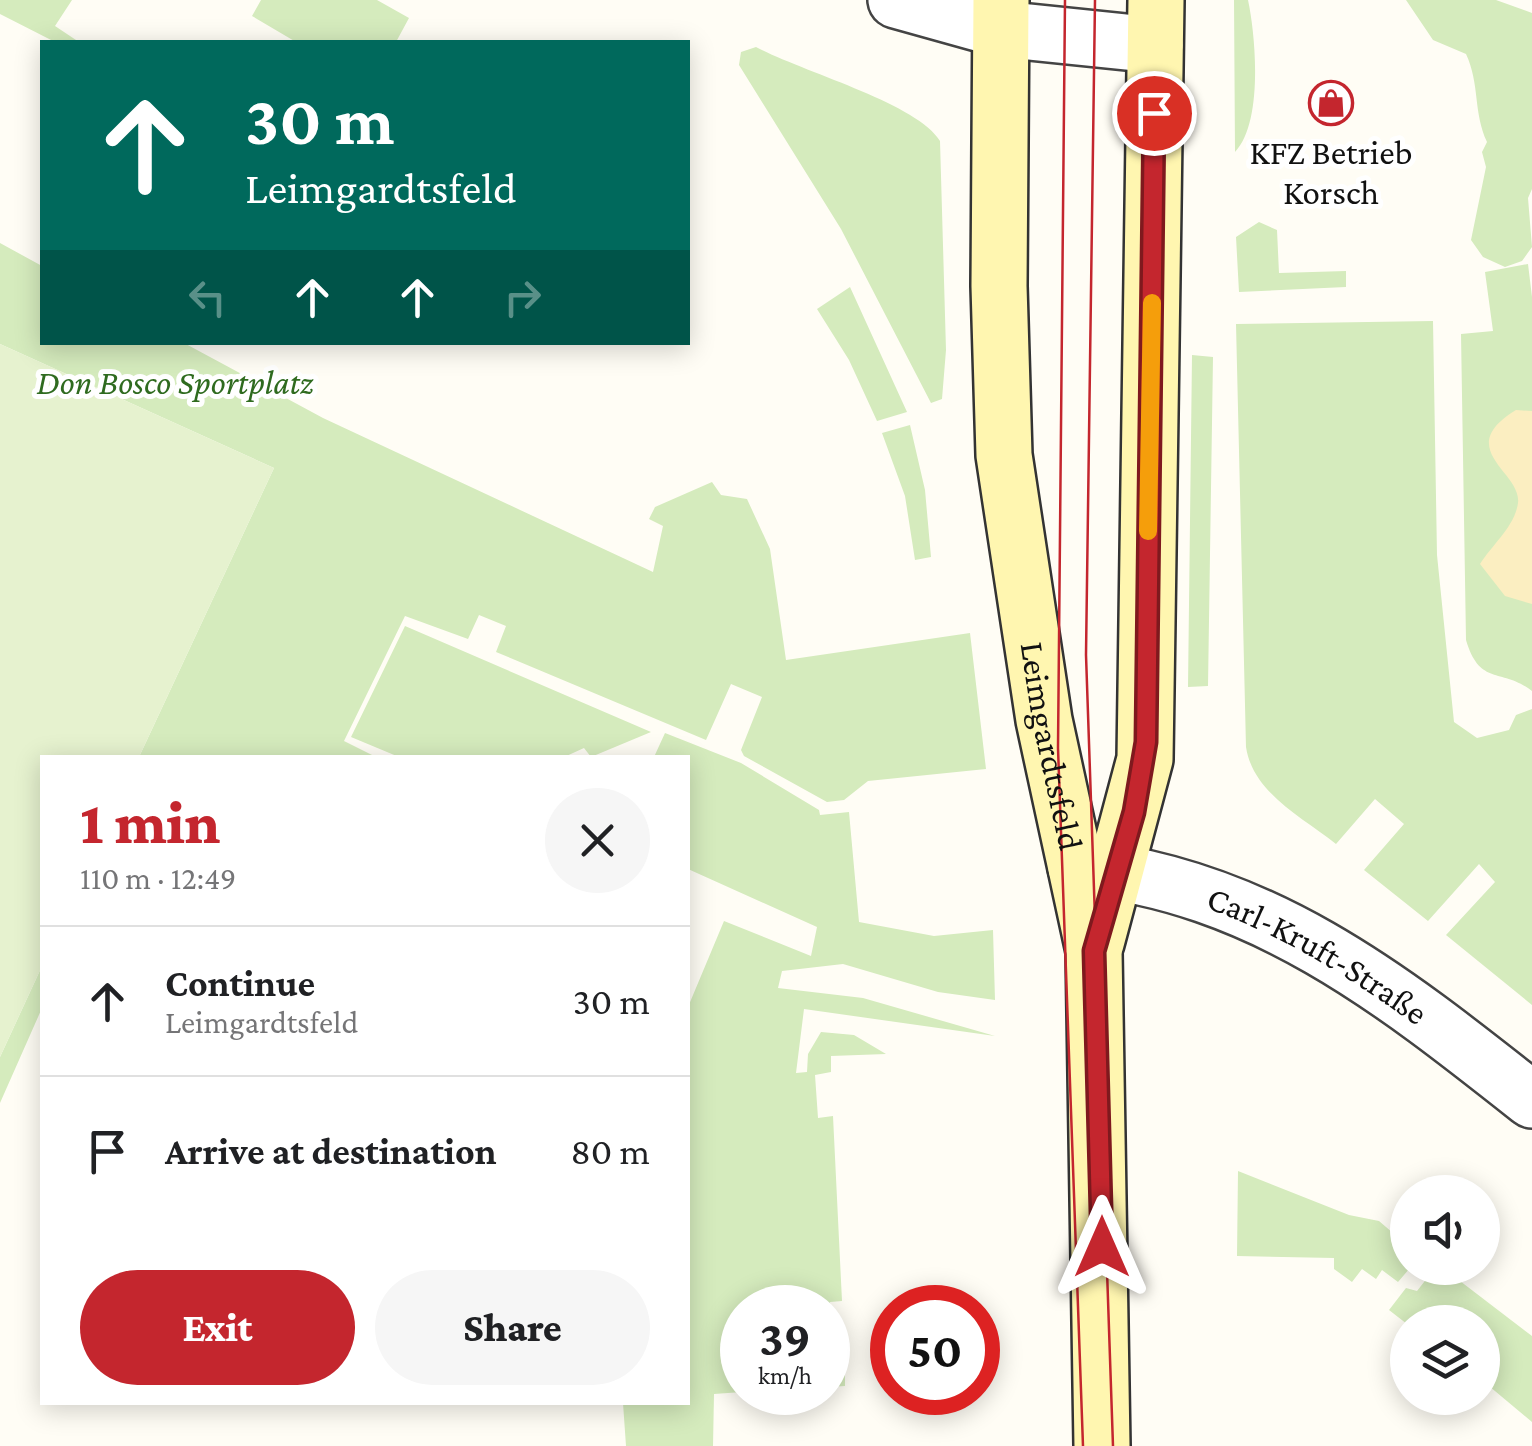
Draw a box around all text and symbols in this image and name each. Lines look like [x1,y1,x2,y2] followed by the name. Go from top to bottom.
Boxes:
[1112,71,1197,156] pin
[80,80,210,210] icon: ahead
[1308,80,1354,126] shop icon: KFZ Betrieb Korsch
[245,81,394,159] text: 30 m
[1127,86,1182,141] icon: arrive
[1250,133,1412,212] place label: KFZ Betrieb Korsch
[245,163,517,213] text: Leimgardtsfeld
[180,270,235,325] icon: left
[285,270,340,325] icon: ahead
[390,270,445,325] icon: ahead
[495,270,550,325] icon: right
[37,363,314,402] park label: Don Bosco Sportplatz
[1012,639,1091,854] street label: Leimgardtsfeld
[545,788,650,893] button: close
[80,789,220,856] text: 1 min
[80,860,236,896] text: 110 m · 12:49
[1202,878,1435,1033] street label: Carl-Kruft-Straße
[165,962,315,1004] text: Continue
[80,974,135,1029] icon: ahead
[573,980,650,1022] text: 30 m
[165,1004,358,1040] text: Leimgardtsfeld
[80,1124,135,1179] icon: arrive
[165,1130,497,1172] text: Arrive at destination
[570,1130,650,1172] text: 80 m
[1390,1175,1500,1415] map controls
[1390,1175,1500,1285] button: sound
[1050,1195,1154,1299] position arrow
[80,1270,355,1385] button: Exit
[375,1270,650,1385] button: Share
[870,1285,1000,1415] speed limit sign: 50
[1390,1305,1500,1415] button: layers
[759,1310,811,1366] text: 39
[758,1362,812,1389] text: km/h

